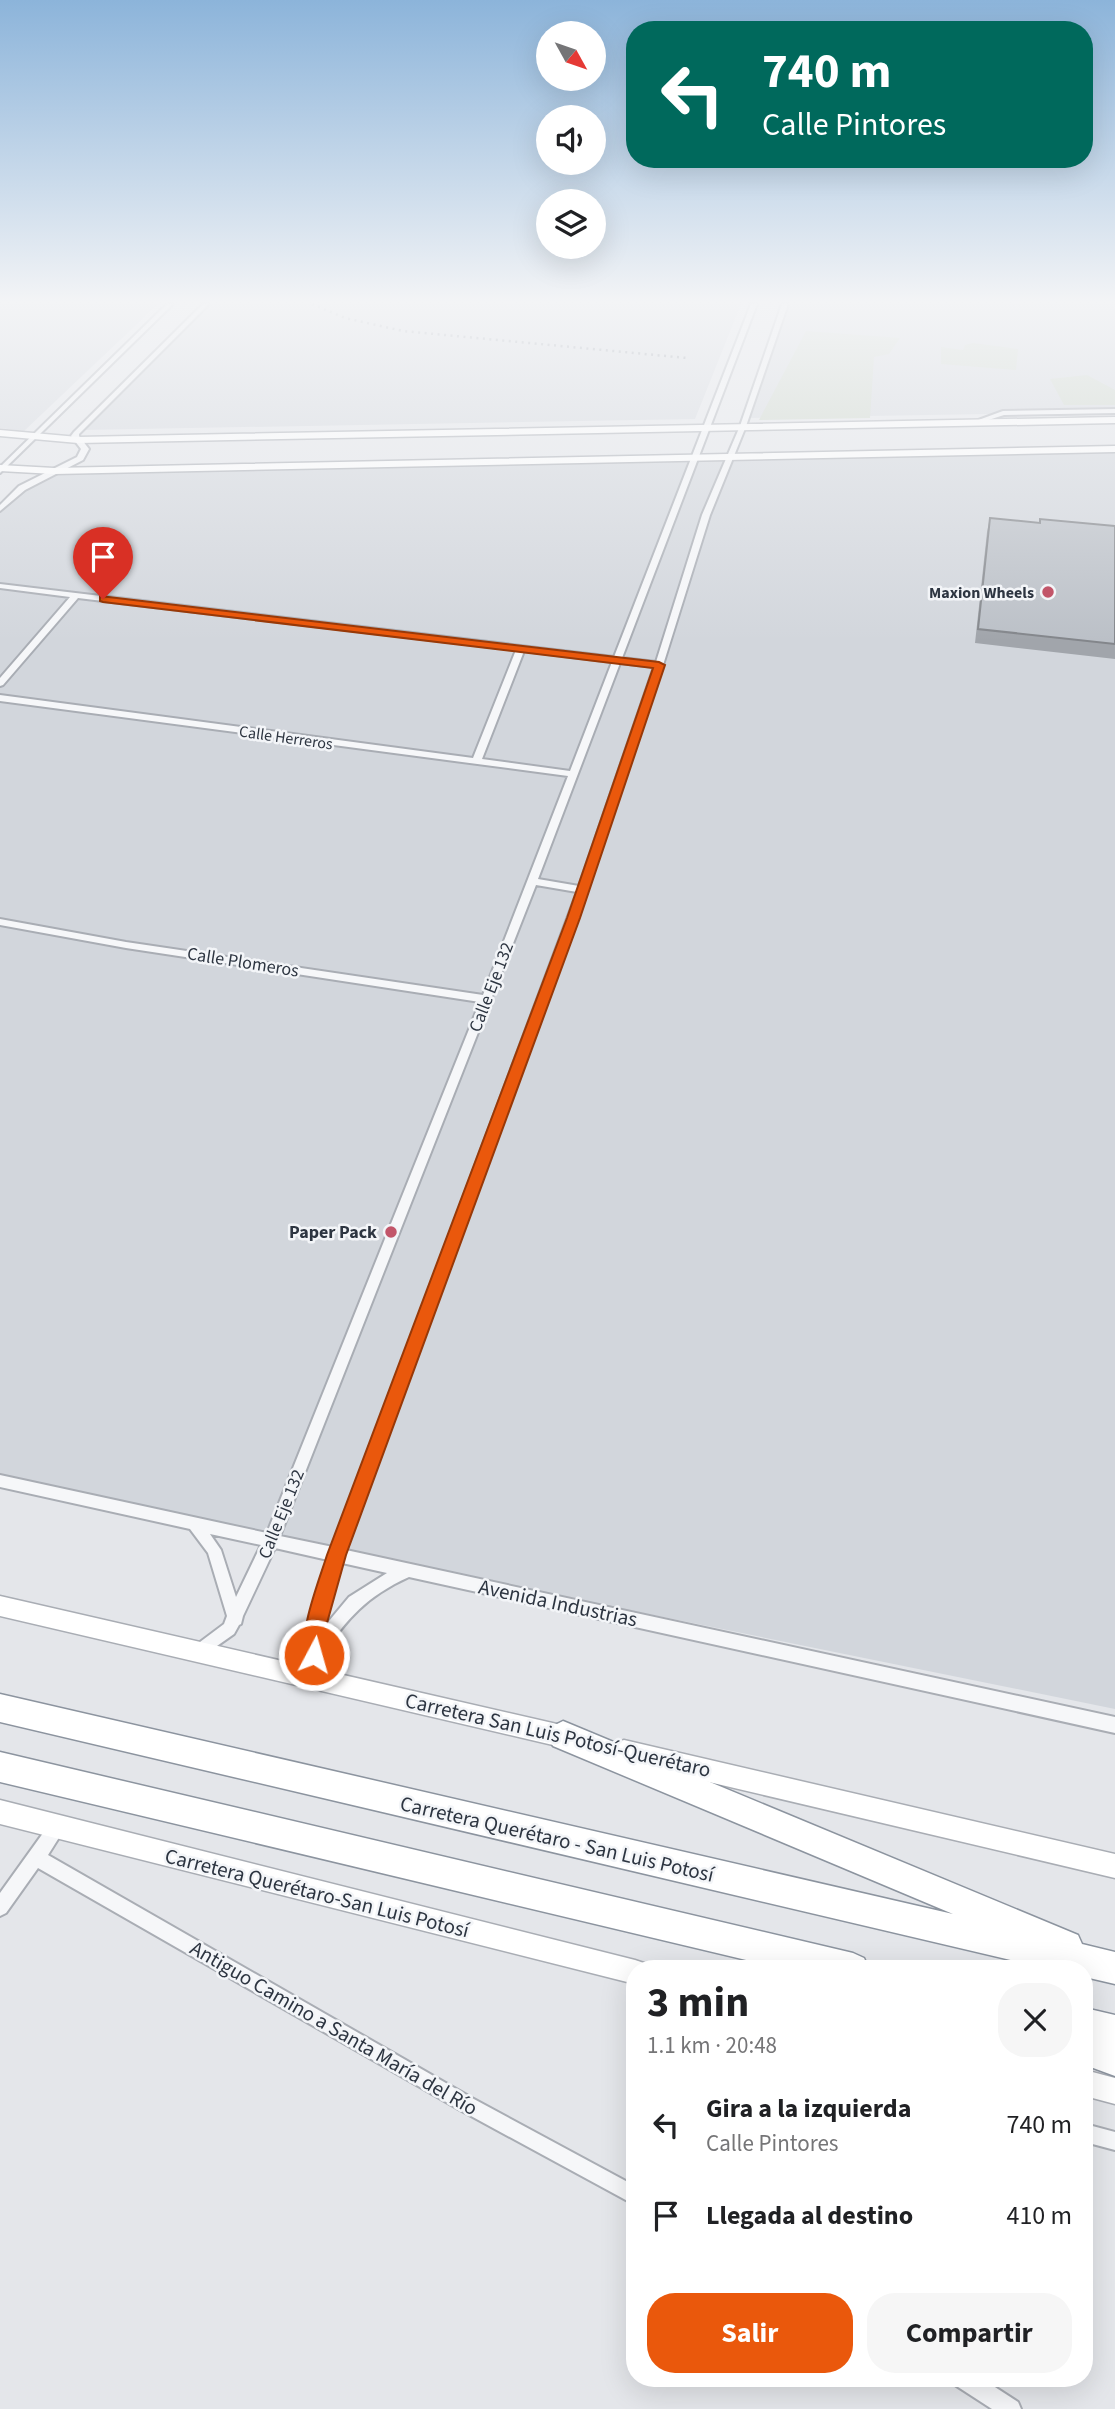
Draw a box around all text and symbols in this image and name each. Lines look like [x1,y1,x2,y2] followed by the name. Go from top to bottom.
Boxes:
[536,21,606,91] north arrow
[536,21,606,259] map controls
[762,37,891,107] text: 740 m
[647,49,738,140] icon: left
[762,102,946,148] text: Calle Pintores
[536,105,606,175] button: sound
[536,189,606,259] button: layers
[73,527,133,599] pin
[84,538,122,576] icon: arrive
[929,582,1034,604] place label: Maxion Wheels
[1040,584,1056,600] marker: Maxion Wheels
[238,721,334,755] street label: Calle Herreros
[463,939,520,1036] street label: Calle Eje 132
[185,941,301,984] street label: Calle Plomeros
[289,1220,377,1245] place label: Paper Pack
[383,1224,399,1240] marker: Paper Pack
[252,1466,311,1563] street label: Calle Eje 132
[476,1571,640,1635] street label: Avenida Industrias
[277,1618,351,1692] position arrow
[402,1685,714,1785] street label: Carretera San Luis Potosí-Querétaro
[397,1788,718,1890] street label: Carretera Querétaro - San Luis Potosí
[162,1841,473,1946] street label: Carretera Querétaro-San Luis Potosí
[185,1933,483,2123] street label: Antiguo Camino a Santa María del Río
[647,1973,749,2033] text: 3 min
[998,1983,1072,2057] button: close
[647,2029,777,2062] text: 1.1 km · 20:48
[706,2090,911,2127] text: Gira a la izquierda
[647,2106,685,2144] icon: left
[1006,2106,1072,2143] text: 740 m
[706,2127,838,2160] text: Calle Pintores
[647,2197,685,2235] icon: arrive
[706,2197,913,2234] text: Llegada al destino
[1006,2197,1072,2234] text: 410 m
[647,2293,853,2373] button: Salir
[867,2293,1072,2373] button: Compartir

